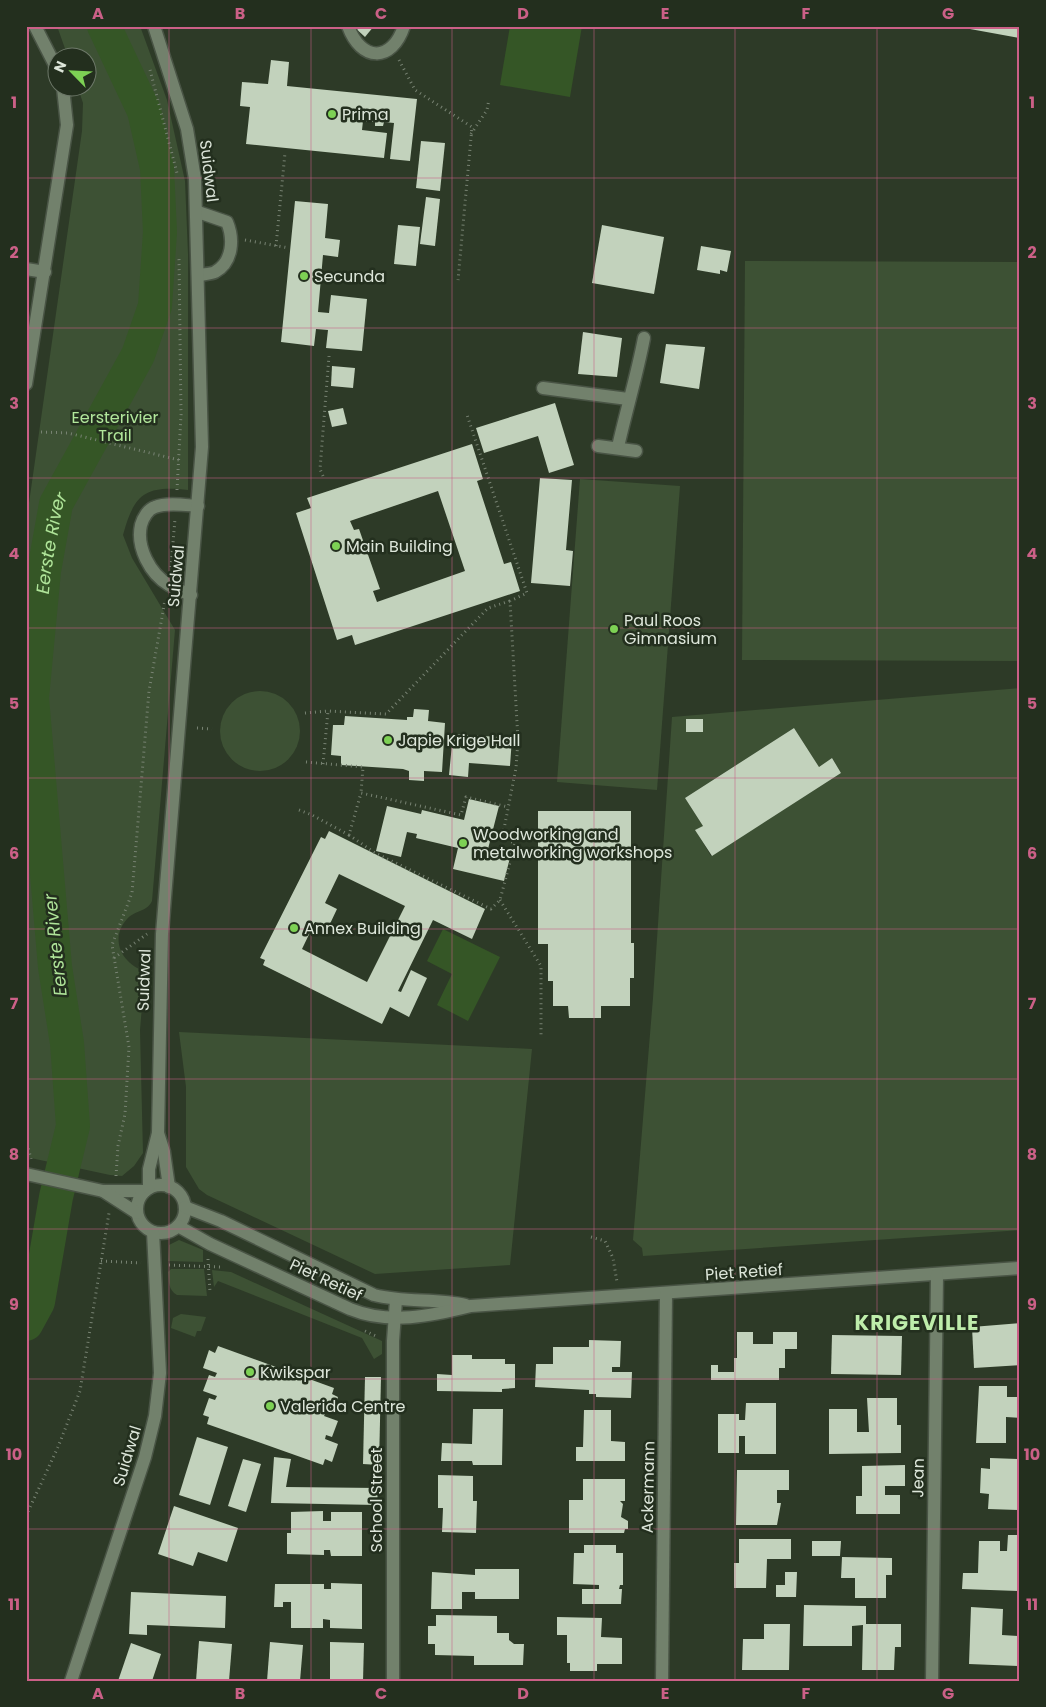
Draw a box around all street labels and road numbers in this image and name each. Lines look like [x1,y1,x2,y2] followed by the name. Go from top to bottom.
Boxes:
[194,139,224,203] street label: Suidwal
[162,544,190,608] street label: Suidwal
[131,948,157,1012] street label: Suidwal
[286,1253,366,1307] street label: Piet Retief
[704,1258,784,1286] street label: Piet Retief
[107,1423,147,1489] street label: Suidwal
[636,1441,660,1533] street label: Ackermann
[365,1447,388,1552] street label: School Street
[906,1458,930,1498] street label: Jean

